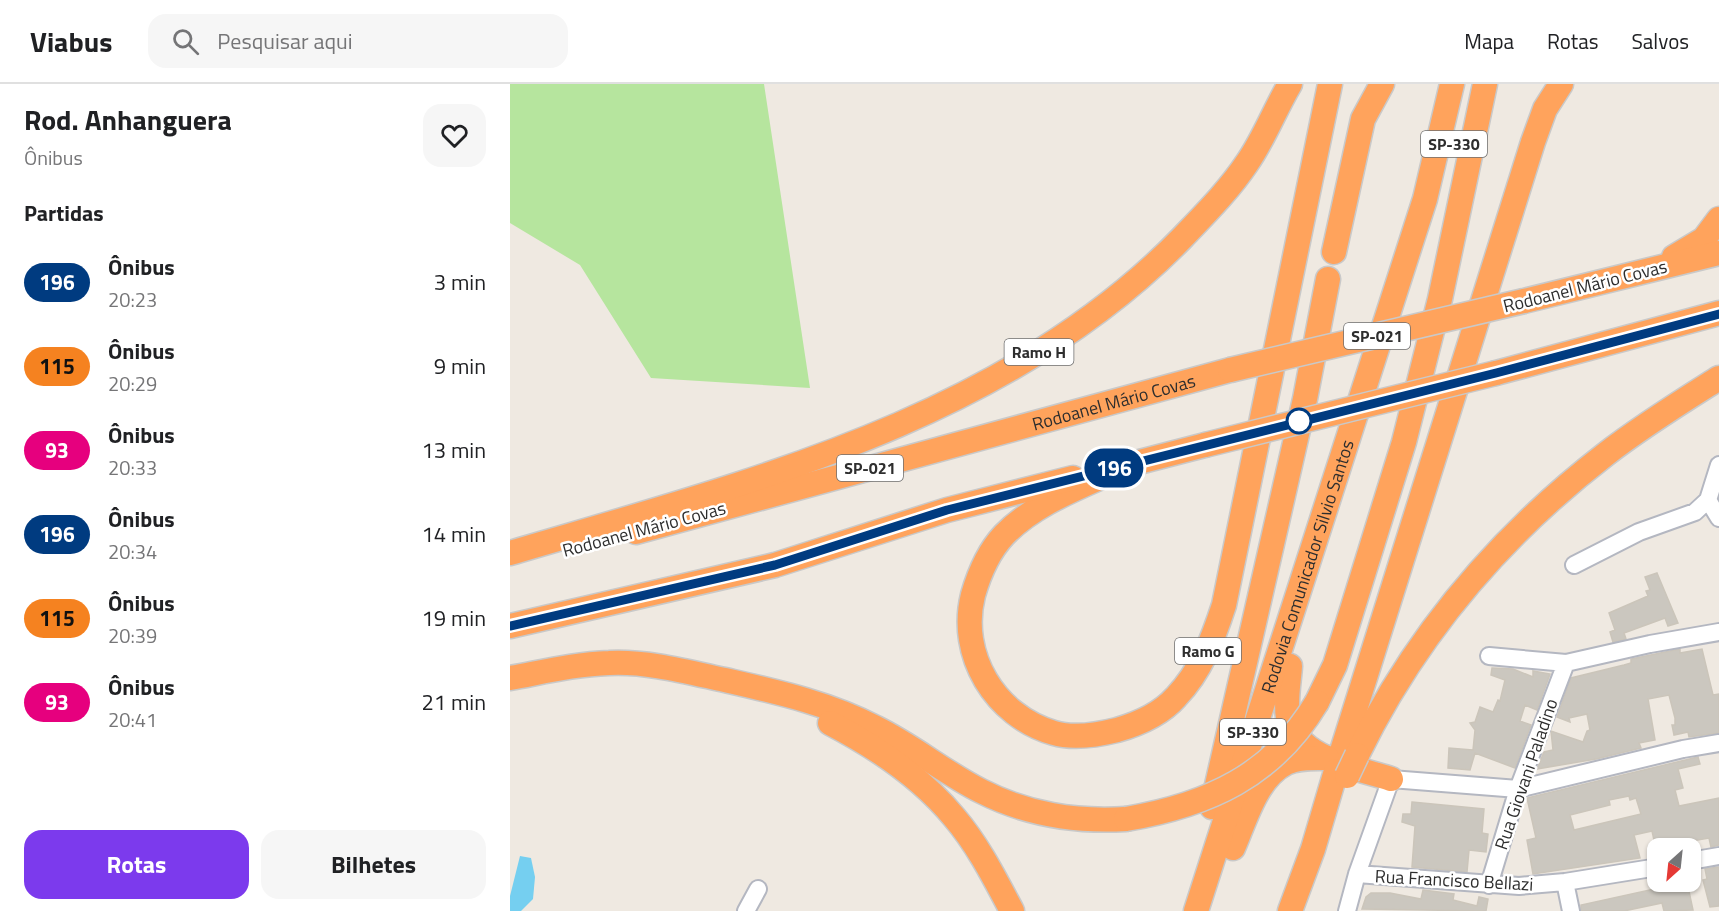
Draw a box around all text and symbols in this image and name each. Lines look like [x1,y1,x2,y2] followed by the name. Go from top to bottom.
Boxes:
[148,14,568,68] search box
[30,20,112,63] text: Viabus
[217,24,353,58] text: Pesquisar aqui
[169,25,202,58] icon: search
[1464,25,1514,57] text: Mapa
[1547,25,1598,57] text: Rotas
[1631,25,1689,57] text: Salvos
[24,98,232,141] text: Rod. Anhanguera
[423,104,486,167] button: heart
[1421,131,1487,157] road number: SP-330
[24,142,83,173] text: Ônibus
[24,196,104,230] text: Partidas
[108,250,175,284] text: Ônibus
[1500,253,1670,319] street label: Rodoanel Mário Covas
[434,265,486,299] text: 3 min
[39,266,75,298] text: 196
[108,284,157,315] text: 20:23
[1344,323,1410,349] road number: SP-021
[108,334,175,368] text: Ônibus
[1004,339,1074,365] road number: Ramo H
[434,349,486,383] text: 9 min
[39,350,75,382] text: 115
[1029,367,1198,437] street label: Rodoanel Mário Covas
[108,368,157,399] text: 20:29
[1286,408,1312,434] unlabelled marker
[108,418,175,452] text: Ônibus
[421,433,486,467] text: 13 min
[45,434,69,466] text: 93
[1253,436,1360,697] street label: Rodovia Comunicador Silvio Santos
[1080,448,1148,488] line badge: 196
[108,452,157,483] text: 20:33
[1096,452,1132,484] text: 196
[837,455,903,481] road number: SP-021
[559,494,729,564] street label: Rodoanel Mário Covas
[108,502,175,536] text: Ônibus
[421,517,486,551] text: 14 min
[39,518,75,550] text: 196
[108,536,157,567] text: 20:34
[108,586,175,620] text: Ônibus
[421,601,486,635] text: 19 min
[39,602,75,634] text: 115
[108,620,157,651] text: 20:39
[1175,638,1241,664] road number: Ramo G
[108,670,175,704] text: Ônibus
[421,685,486,719] text: 21 min
[45,686,69,718] text: 93
[1487,695,1565,853] street label: Rua Giovani Paladino
[108,704,157,735] text: 20:41
[1220,719,1286,745] road number: SP-330
[24,830,249,899] button: Rotas
[261,830,486,899] button: Bilhetes
[1647,838,1701,892] north arrow
[1647,838,1701,892] map controls
[1374,862,1534,898] street label: Rua Francisco Bellazi

